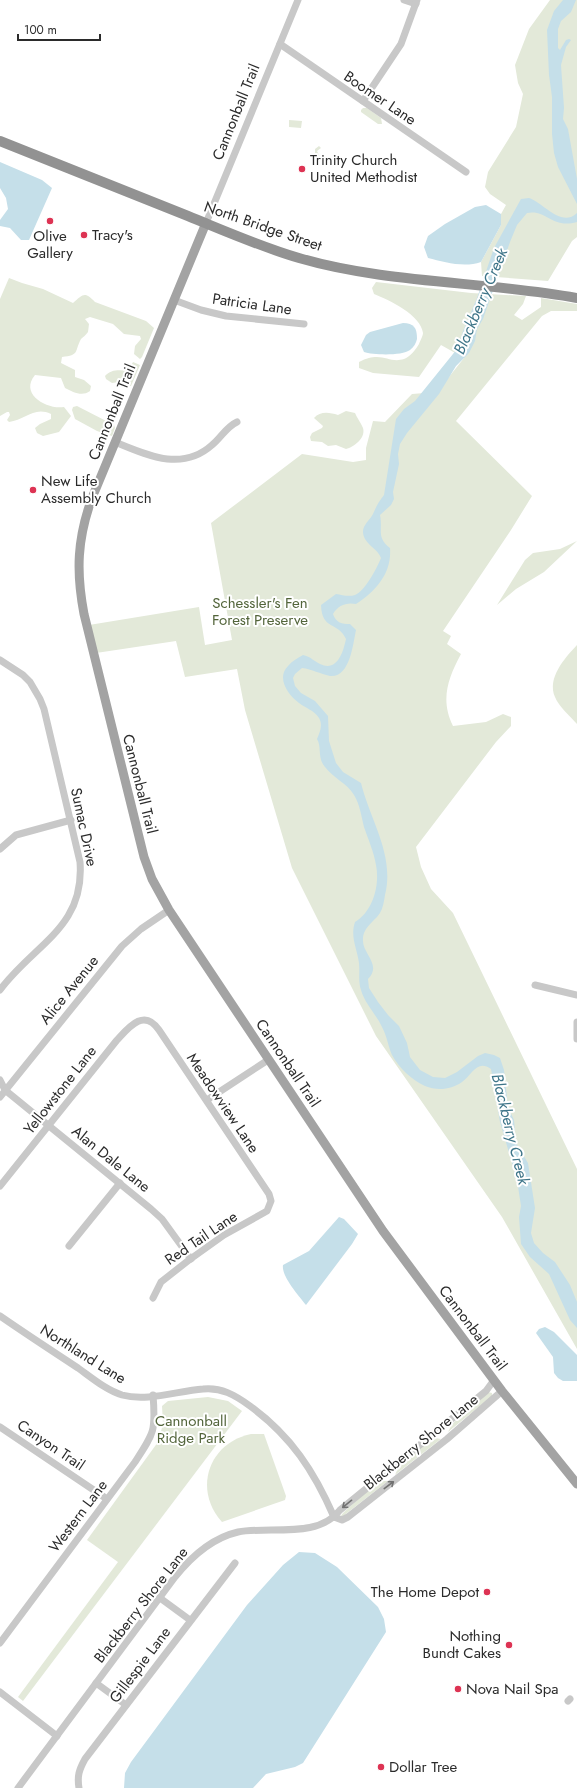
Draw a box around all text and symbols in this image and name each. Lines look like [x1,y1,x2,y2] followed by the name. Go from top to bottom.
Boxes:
[18,16,100,42] scale bar
[24,21,57,39] text: 100 m
[207,61,265,163] street label: Cannonball Trail
[339,66,421,131] street label: Boomer Lane
[310,149,418,188] place label: Trinity Church United Methodist
[297,164,307,174] marker: Trinity Church United Methodist
[201,196,325,257] street label: North Bridge Street
[45,216,55,226] marker: Olive Gallery
[92,224,133,246] place label: Tracy's
[27,225,73,264] place label: Olive Gallery
[79,230,89,240] marker: Tracy's
[448,243,514,358] water label: Blackberry Creek
[211,288,293,320] street label: Patricia Lane
[83,361,141,463] street label: Cannonball Trail
[41,470,152,509] place label: New Life Assembly Church
[28,485,38,495] marker: New Life Assembly Church
[212,592,308,631] park label: Schessler's Fen Forest Preserve
[117,732,163,836] street label: Cannonball Trail
[65,786,103,869] street label: Sumac Drive
[34,950,104,1029] street label: Alice Avenue
[250,1015,326,1111] street label: Cannonball Trail
[18,1041,102,1139] street label: Yellowstone Lane
[181,1049,265,1158] street label: Meadowview Lane
[486,1071,536,1188] water label: Blackberry Creek
[67,1120,155,1198] street label: Alan Dale Lane
[160,1205,242,1270] street label: Red Tail Lane
[434,1281,512,1375] street label: Cannonball Trail
[36,1319,130,1389] street label: Northland Lane
[359,1389,483,1495] street label: Blackberry Shore Lane
[155,1410,227,1449] park label: Cannonball Ridge Park
[13,1414,89,1476] street label: Canyon Trail
[43,1475,113,1557] street label: Western Lane
[384,1481,395,1490] one-way arrow
[341,1500,352,1509] one-way arrow
[89,1542,194,1668] street label: Blackberry Shore Lane
[371,1581,479,1603] place label: The Home Depot
[482,1587,492,1597] marker: The Home Depot
[104,1622,176,1708] street label: Gillespie Lane
[423,1625,501,1664] place label: Nothing Bundt Cakes
[504,1640,514,1650] marker: Nothing Bundt Cakes
[466,1678,559,1700] place label: Nova Nail Spa
[453,1684,463,1694] marker: Nova Nail Spa
[389,1756,458,1778] place label: Dollar Tree
[376,1762,386,1772] marker: Dollar Tree

